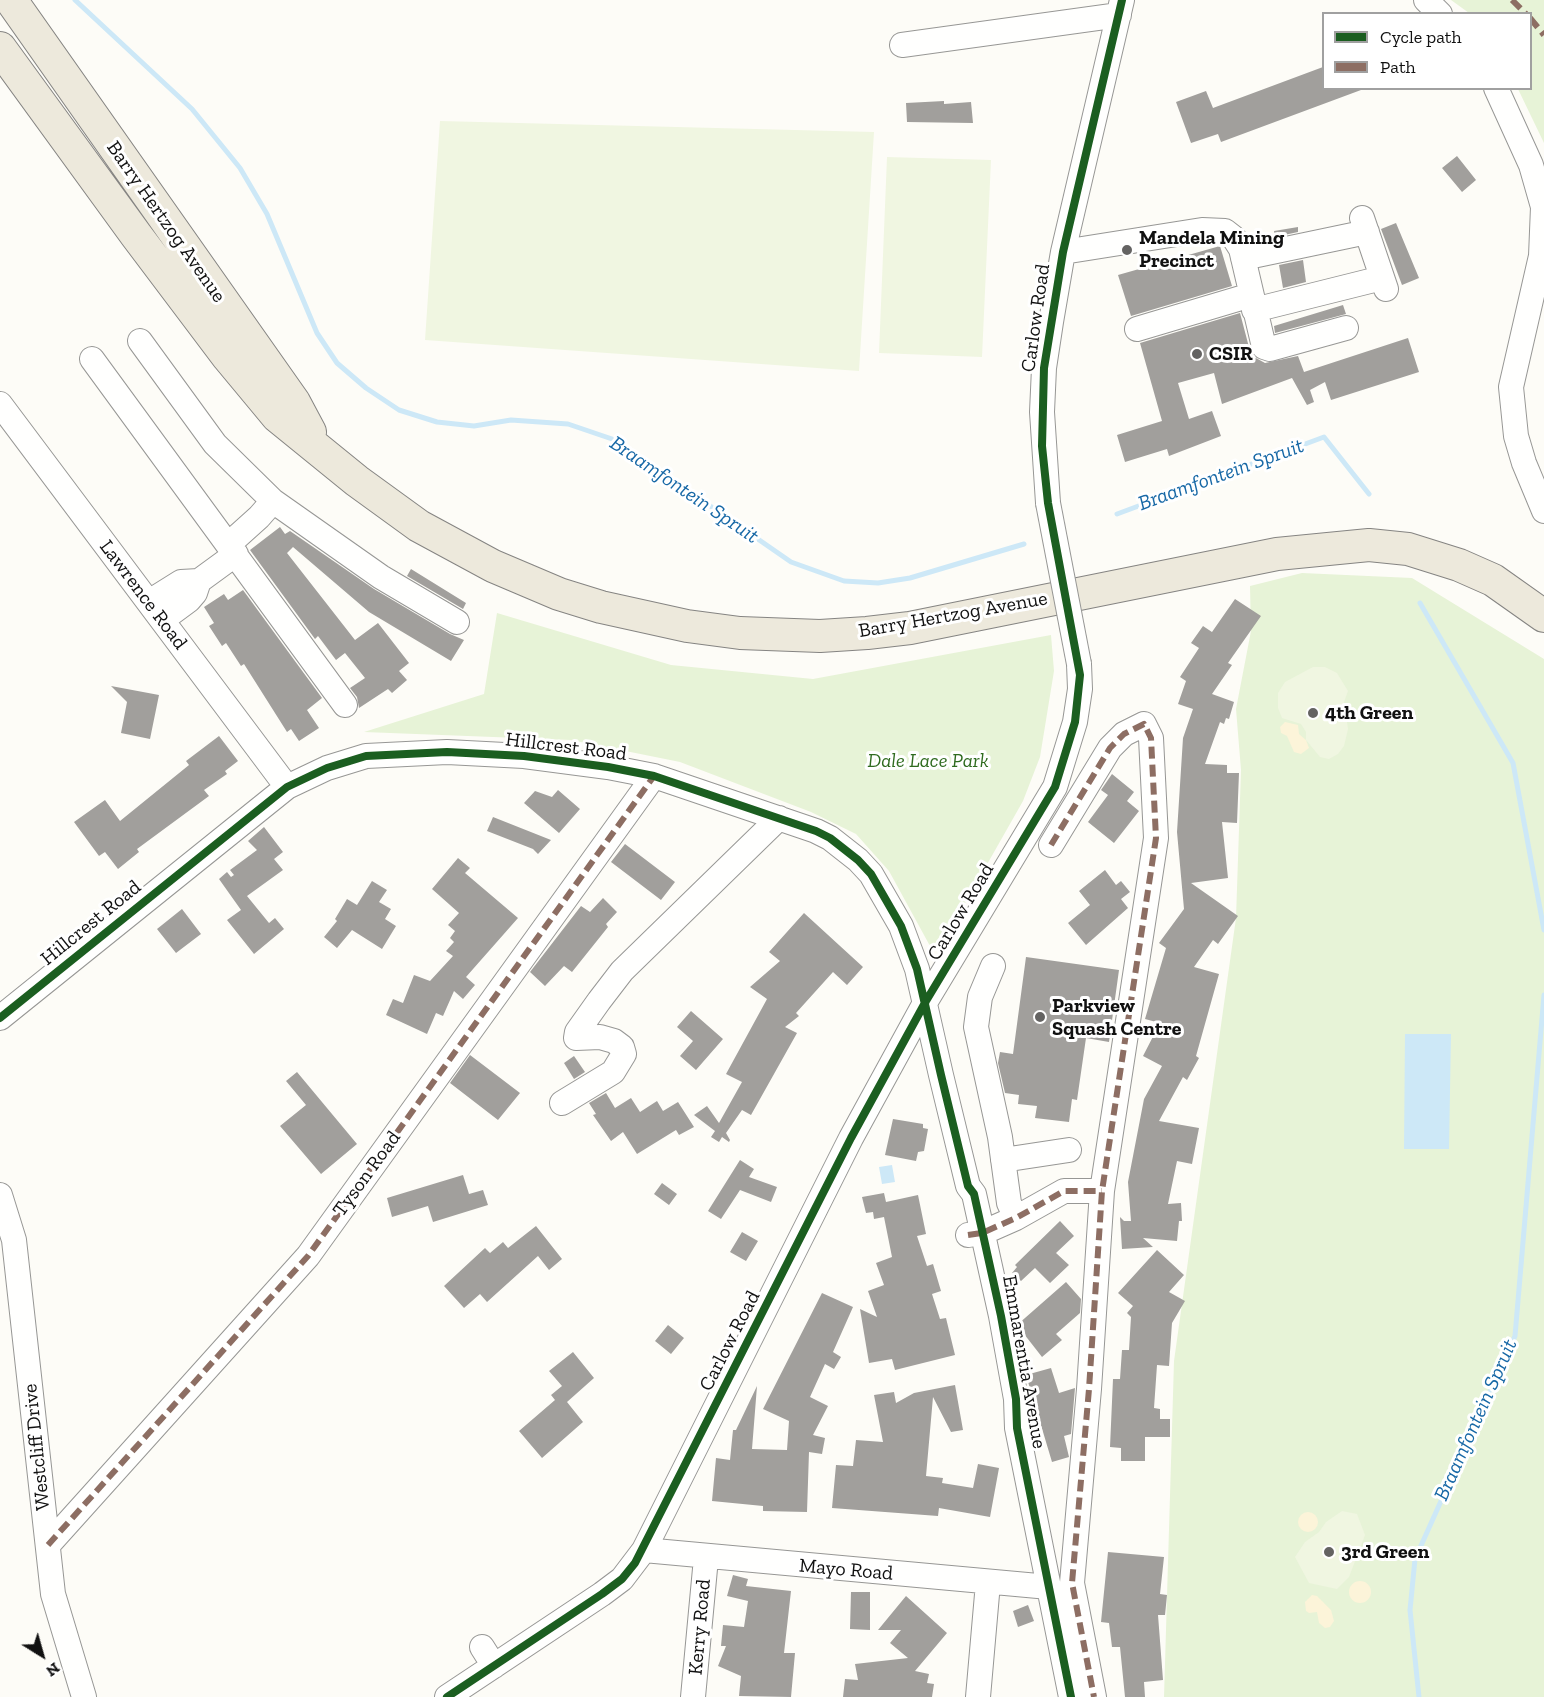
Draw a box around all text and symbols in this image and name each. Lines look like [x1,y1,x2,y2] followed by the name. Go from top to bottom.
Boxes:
[1322,12,1532,90] legend
[1380,26,1462,48] text: Cycle path
[1380,56,1416,78] text: Path
[101,137,231,307] street label: Barry Hertzog Avenue
[1139,226,1284,273] place label: Mandela Mining Precinct
[1120,243,1134,257] marker: Mandela Mining Precinct
[1017,262,1055,374] street label: Carlow Road
[1209,342,1253,366] place label: CSIR
[1190,347,1204,361] marker: CSIR
[605,431,763,549] water label: Braamfontein Spruit
[1135,433,1307,517] water label: Braamfontein Spruit
[94,535,192,655] street label: Lawrence Road
[857,587,1049,643] street label: Barry Hertzog Avenue
[1325,701,1413,725] place label: 4th Green
[1306,706,1320,720] marker: 4th Green
[504,728,628,766] street label: Hillcrest Road
[867,749,989,773] park label: Dale Lace Park
[923,859,999,965] street label: Carlow Road
[36,875,146,971] street label: Hillcrest Road
[1052,994,1181,1041] place label: Parkview Squash Centre
[1033,1010,1047,1024] marker: Parkview Squash Centre
[328,1127,406,1221] street label: Tyson Road
[997,1273,1051,1451] street label: Emmarentia Avenue
[695,1287,765,1395] street label: Carlow Road
[1429,1335,1523,1505] water label: Braamfontein Spruit
[18,1382,56,1512] street label: Westcliff Drive
[1341,1540,1429,1564] place label: 3rd Green
[1322,1545,1336,1559] marker: 3rd Green
[798,1554,894,1586] street label: Mayo Road
[684,1578,716,1676] street label: Kerry Road
[12,1625,72,1685] north arrow
[43,1659,64,1681] text: N

